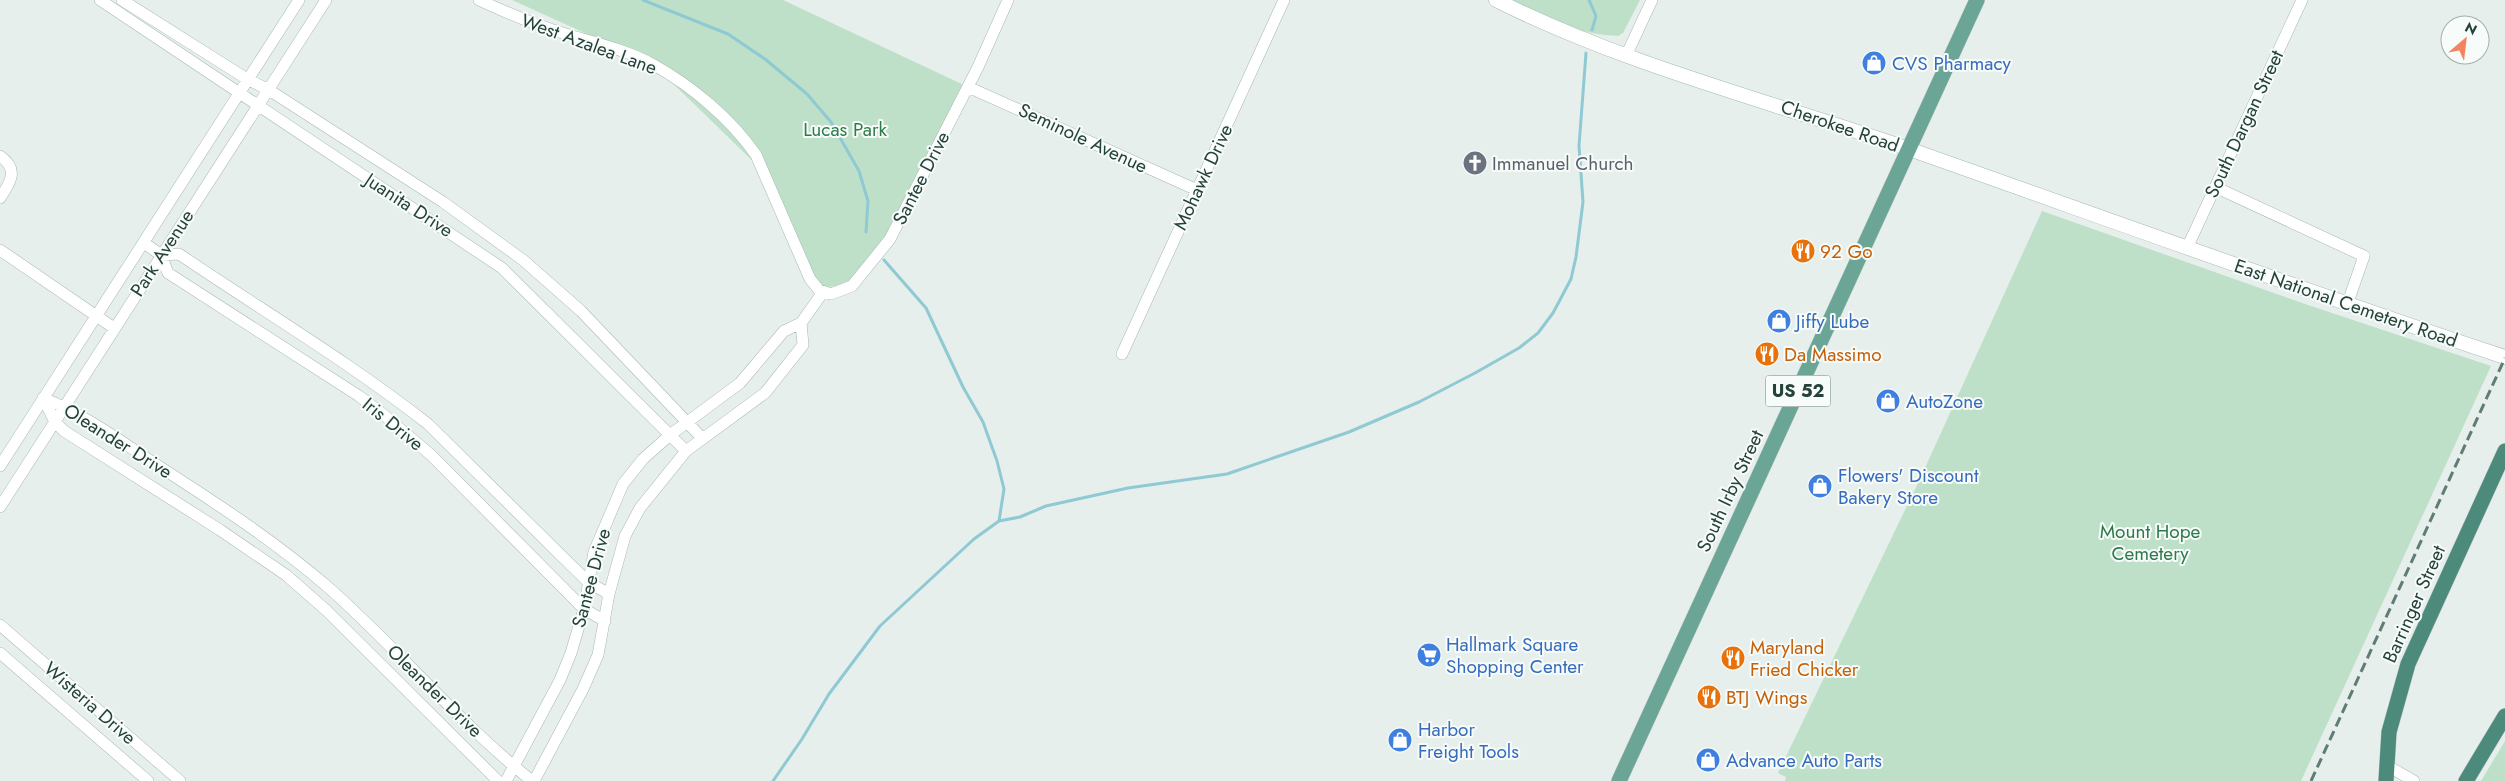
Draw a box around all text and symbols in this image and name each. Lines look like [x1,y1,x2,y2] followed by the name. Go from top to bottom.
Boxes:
[517,7,661,81] street label: West Azalea Lane
[2440,15,2490,65] north arrow
[2461,17,2481,40] text: N
[2198,45,2290,202] street label: South Dargan Street
[1861,50,1887,76] shop icon: CVS Pharmacy
[1892,50,2011,77] place label: CVS Pharmacy
[1777,93,1903,159] street label: Cherokee Road
[1014,96,1152,180] street label: Seminole Avenue
[803,116,887,143] park label: Lucas Park
[1167,119,1239,234] street label: Mohawk Drive
[886,126,956,229] street label: Santee Drive
[1462,150,1488,176] church icon: Immanuel Church
[1492,150,1634,177] place label: Immanuel Church
[357,165,459,244] street label: Juanita Drive
[124,204,200,302] street label: Park Avenue
[1790,238,1816,264] restaurant icon: 92 Go
[1820,238,1873,265] place label: 92 Go
[2231,252,2461,354] street label: East National Cemetery Road
[1766,308,1792,334] shop icon: Jiffy Lube
[1793,308,1869,335] place label: Jiffy Lube
[1754,341,1780,367] restaurant icon: Da Massimo
[1784,341,1882,368] place label: Da Massimo
[1766,376,1830,406] road number: US 52
[1875,388,1901,414] shop icon: AutoZone
[1906,388,1983,415] place label: AutoZone
[357,391,430,457] street label: Iris Drive
[59,397,178,485] street label: Oleander Drive
[1690,425,1770,557] street label: South Irby Street
[1838,462,1979,511] place label: Flowers' Discount Bakery Store
[1807,473,1833,499] shop icon: Flowers' Discount Bakery Store
[2100,518,2200,567] park label: Mount Hope Cemetery
[565,525,617,631] street label: Santee Drive
[2376,541,2452,667] street label: Barringer Street
[1446,631,1584,680] place label: Hallmark Square Shopping Center
[1750,634,1859,683] place label: Maryland Fried Chicker
[381,638,489,744] street label: Oleander Drive
[1416,642,1442,668] supermarket icon: Hallmark Square Shopping Center
[1720,645,1746,671] restaurant icon: Maryland Fried Chicker
[38,655,142,751] street label: Wisteria Drive
[1696,684,1722,710] restaurant icon: BTJ Wings
[1726,684,1808,711] place label: BTJ Wings
[1418,716,1519,765] place label: Harbor Freight Tools
[1387,727,1413,753] shop icon: Harbor Freight Tools
[1695,747,1721,773] shop icon: Advance Auto Parts
[1726,747,1882,774] place label: Advance Auto Parts

